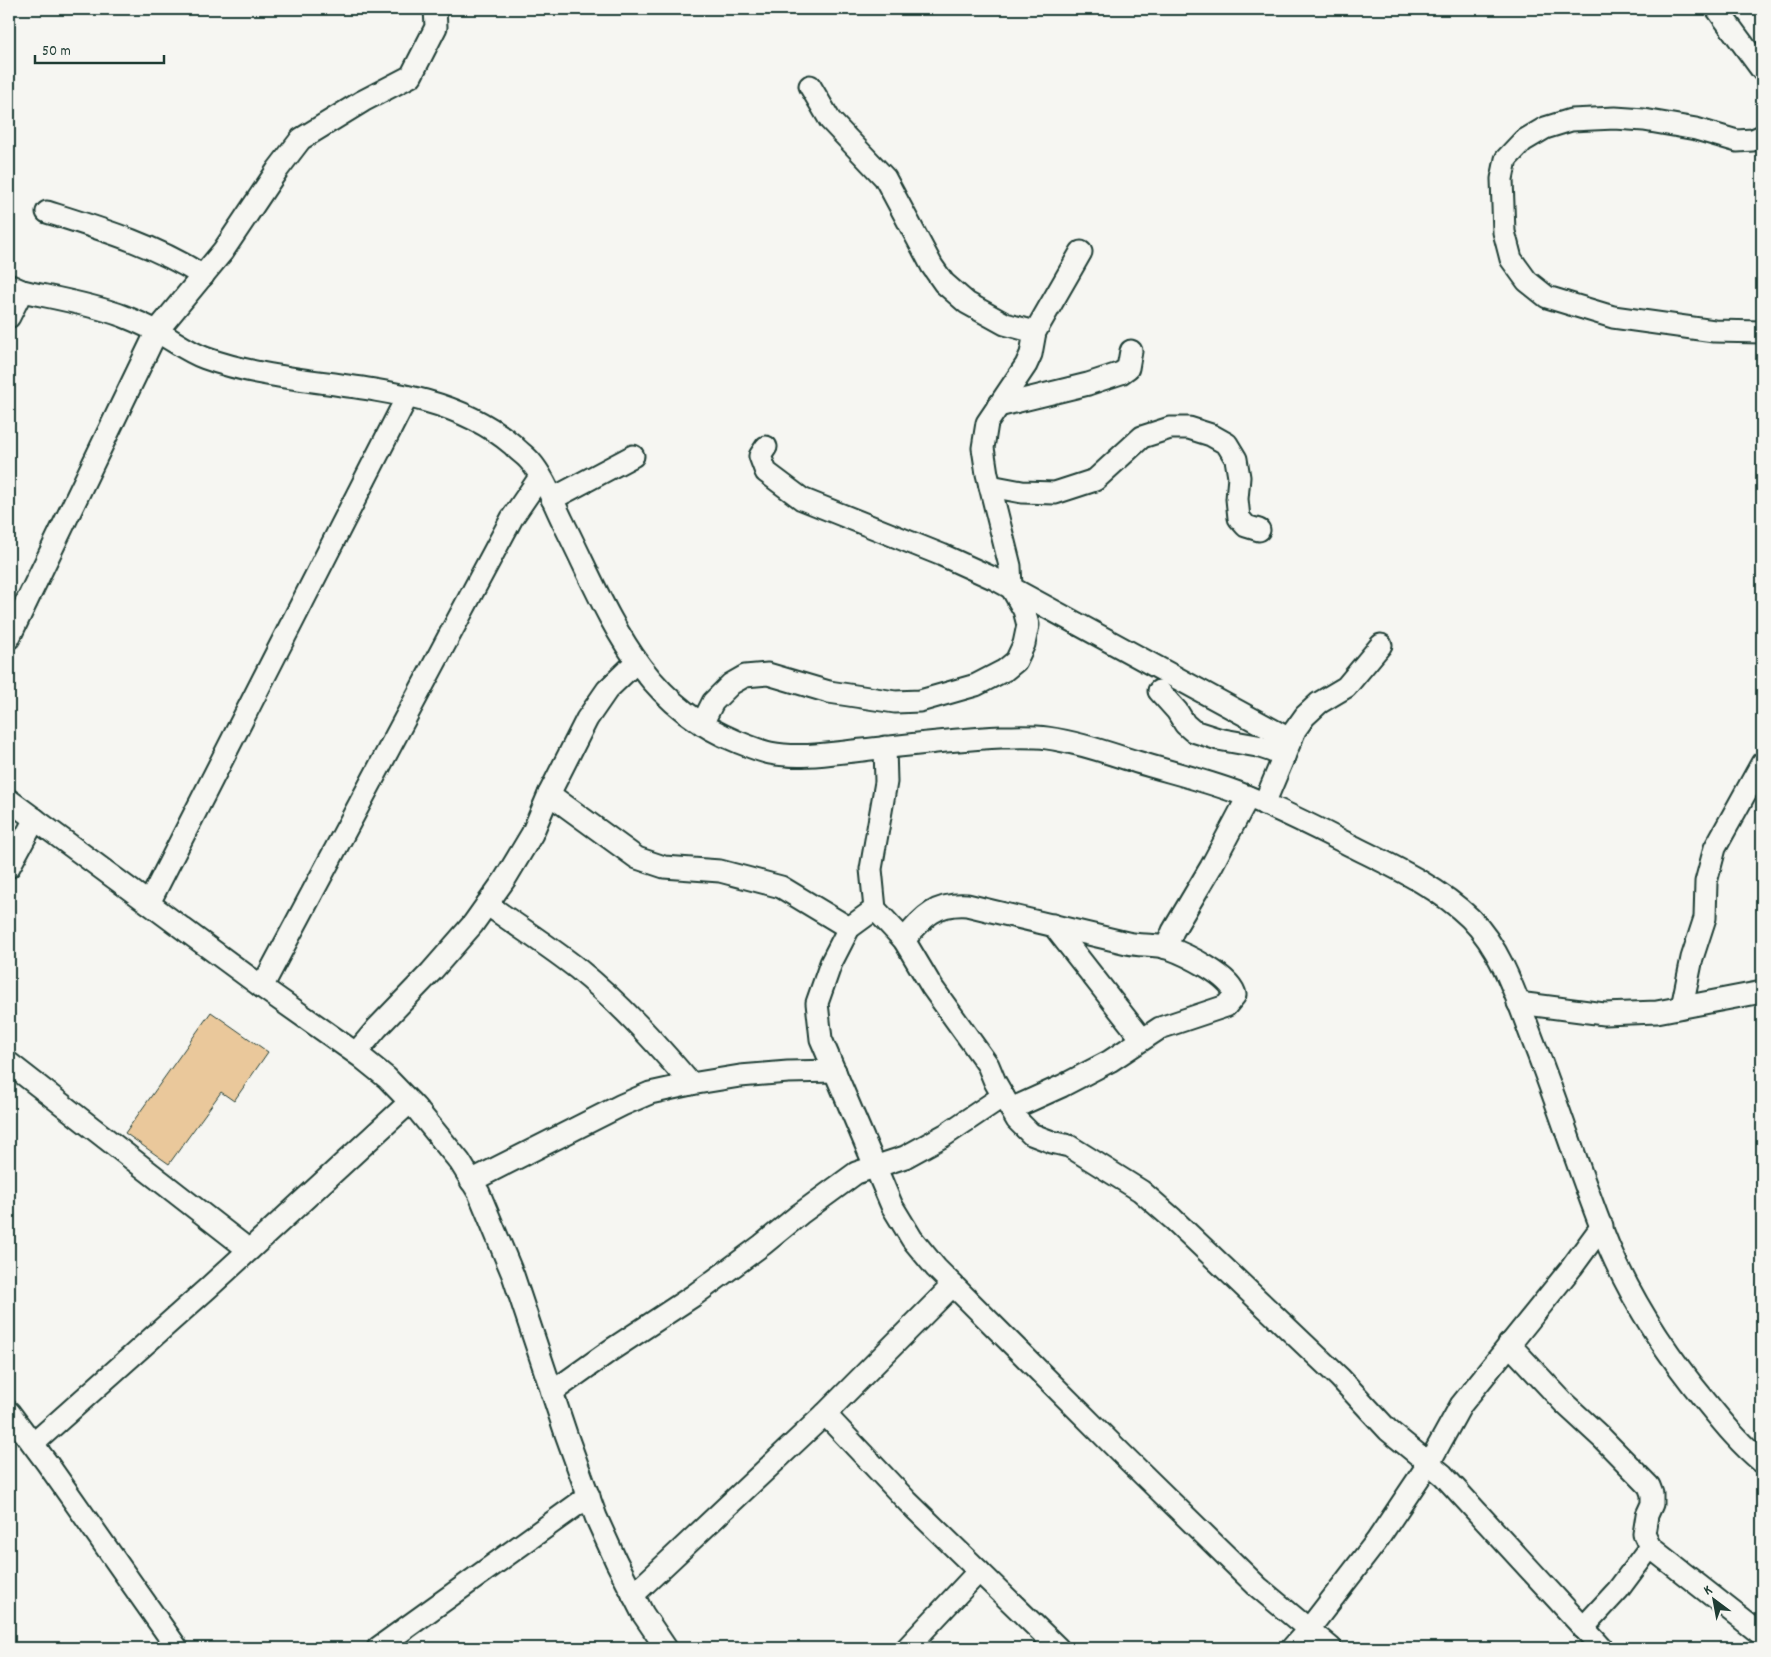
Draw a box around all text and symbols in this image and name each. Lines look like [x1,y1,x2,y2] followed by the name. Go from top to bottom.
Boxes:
[35,32,164,64] scale bar
[42,41,71,63] text: 50 m
[1688,1574,1738,1624] north arrow
[1700,1580,1717,1601] text: K

